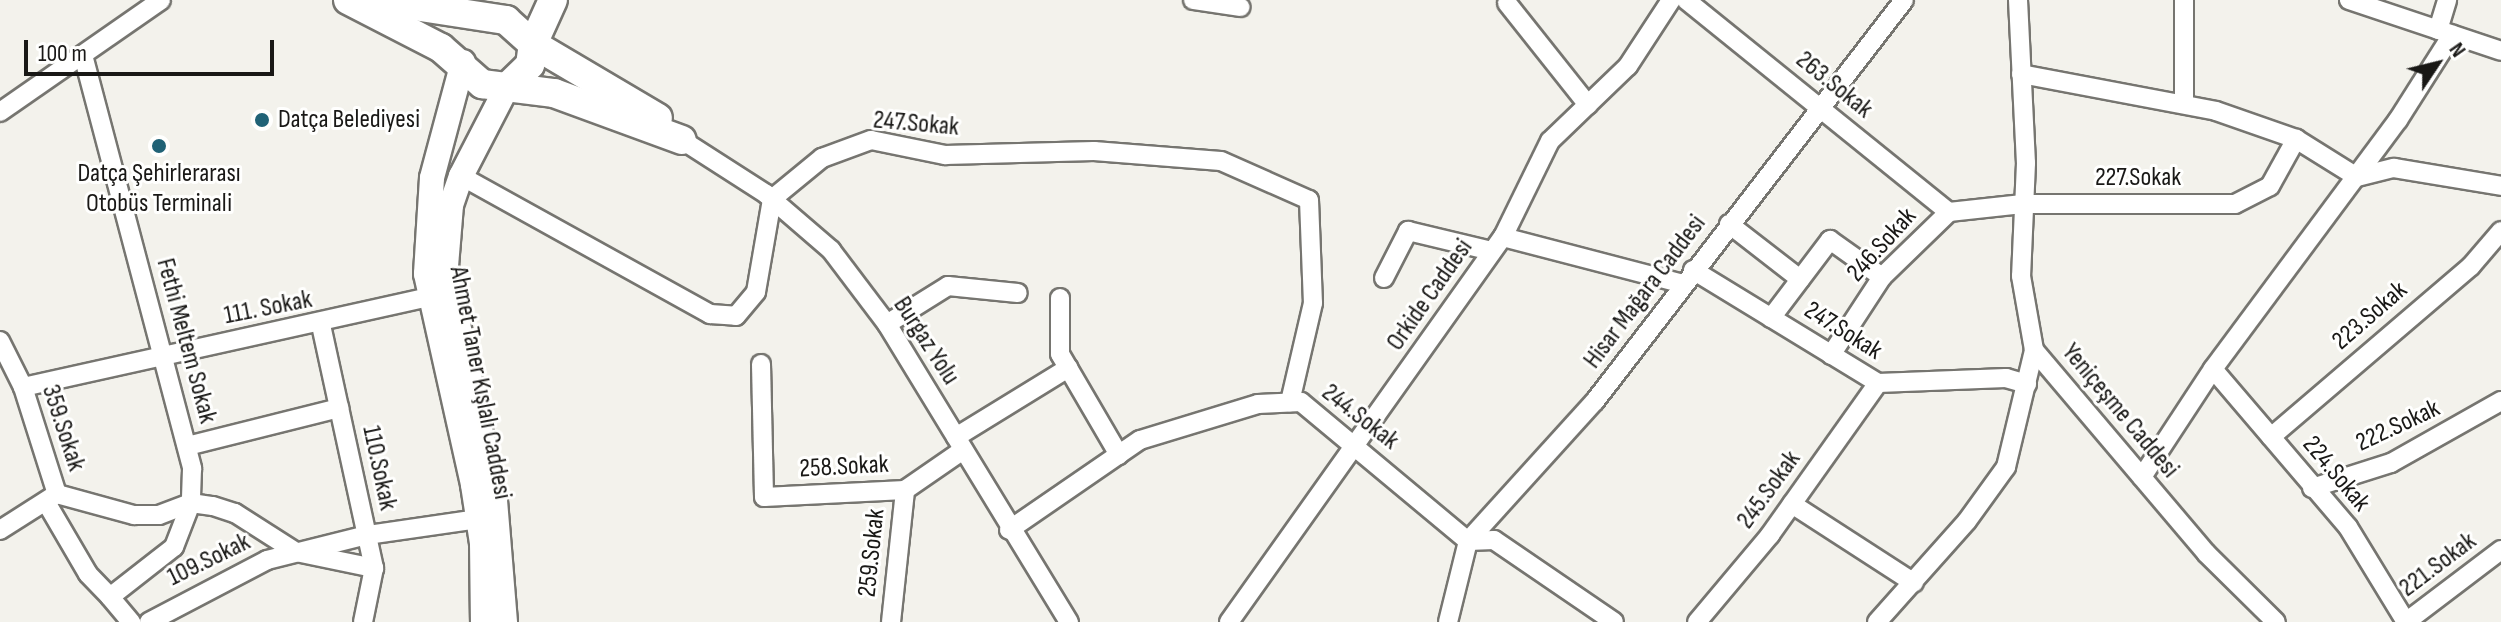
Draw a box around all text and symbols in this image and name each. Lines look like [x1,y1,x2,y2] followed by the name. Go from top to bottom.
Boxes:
[28,24,278,74] scale bar
[2397,24,2477,104] north arrow
[2443,37,2471,63] text: N
[38,39,87,68] text: 100 m
[1789,45,1879,125] street label: 263.Sokak
[278,104,420,136] place label: Datça Belediyesi
[872,105,960,143] street label: 247.Sokak
[253,111,271,129] marker: Datça Belediyesi
[150,137,168,155] marker: Datça Şehirlerarası Otobüs Terminali
[77,158,241,220] place label: Datça Şehirlerarası Otobüs Terminali
[2095,162,2181,194] street label: 227.Sokak
[1841,202,1923,288] street label: 246.Sokak
[1577,209,1713,375] street label: Hisar Mağara Caddesi
[1380,233,1480,357] street label: Orkide Caddesi
[149,255,223,427] street label: Fethi Meltem Sokak
[442,264,518,502] street label: Ahmet Taner Kışlalı Caddesi
[2326,275,2414,357] street label: 223.Sokak
[221,284,315,332] street label: 111. Sokak
[886,291,966,391] street label: Burgaz Yolu
[1798,295,1888,367] street label: 247.Sokak
[2055,337,2185,485] street label: Yeniçeşme Caddesi
[1315,377,1405,457] street label: 244.Sokak
[34,381,92,475] street label: 359.Sokak
[2351,393,2445,459] street label: 222.Sokak
[355,423,403,513] street label: 110.Sokak
[2295,430,2377,518] street label: 224.Sokak
[1730,445,1808,535] street label: 245.Sokak
[799,449,889,485] street label: 258.Sokak
[852,507,892,599] street label: 259.Sokak
[2393,526,2483,604] street label: 221.Sokak
[162,527,256,593] street label: 109.Sokak

